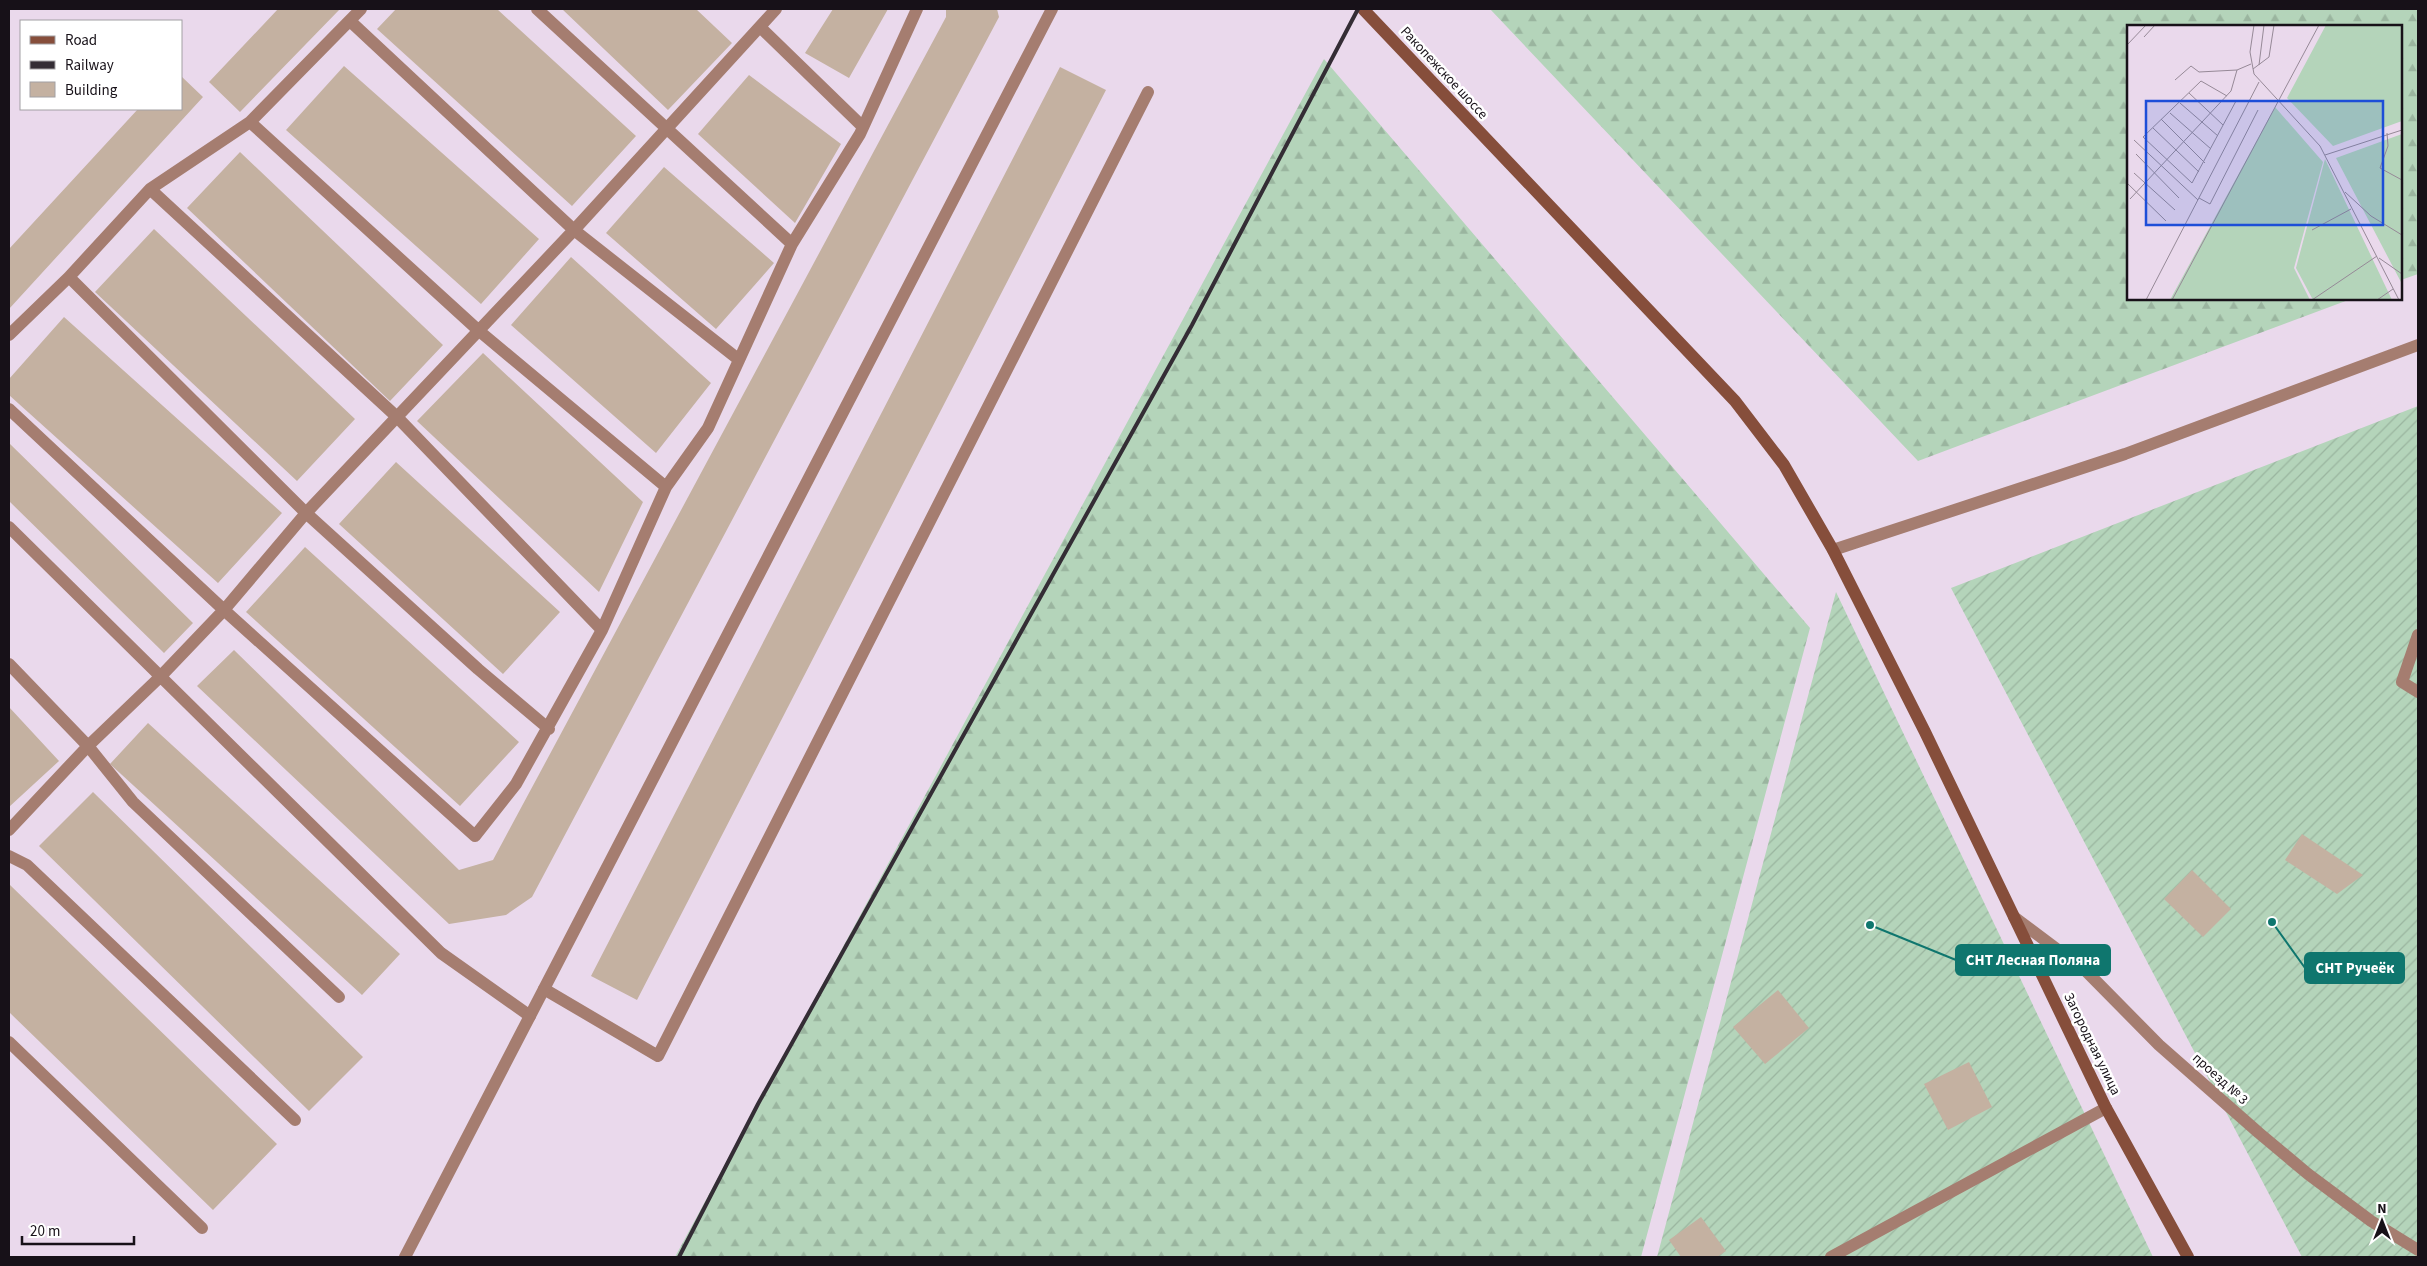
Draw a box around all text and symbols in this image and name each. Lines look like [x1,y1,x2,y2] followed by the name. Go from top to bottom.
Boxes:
[20,20,182,110] legend
[1396,22,1492,124] street label: Ракопежское шоссе
[2127,25,2402,300] inset map
[65,30,97,51] text: Road
[65,55,114,76] text: Railway
[65,80,118,101] text: Building
[1956,945,2110,975] callout: СНТ Лесная Поляна
[1966,950,2100,971] text: СНТ Лесная Поляна
[2305,953,2404,983] callout: СНТ Ручеёк
[2316,958,2395,979] text: СНТ Ручеёк
[2058,989,2126,1099] street label: Загородная улица
[2188,1048,2252,1110] street label: проезд № 3
[2357,1196,2407,1246] north arrow
[2377,1199,2387,1219] text: N
[22,1214,135,1246] scale bar
[30,1221,60,1242] text: 20 m

